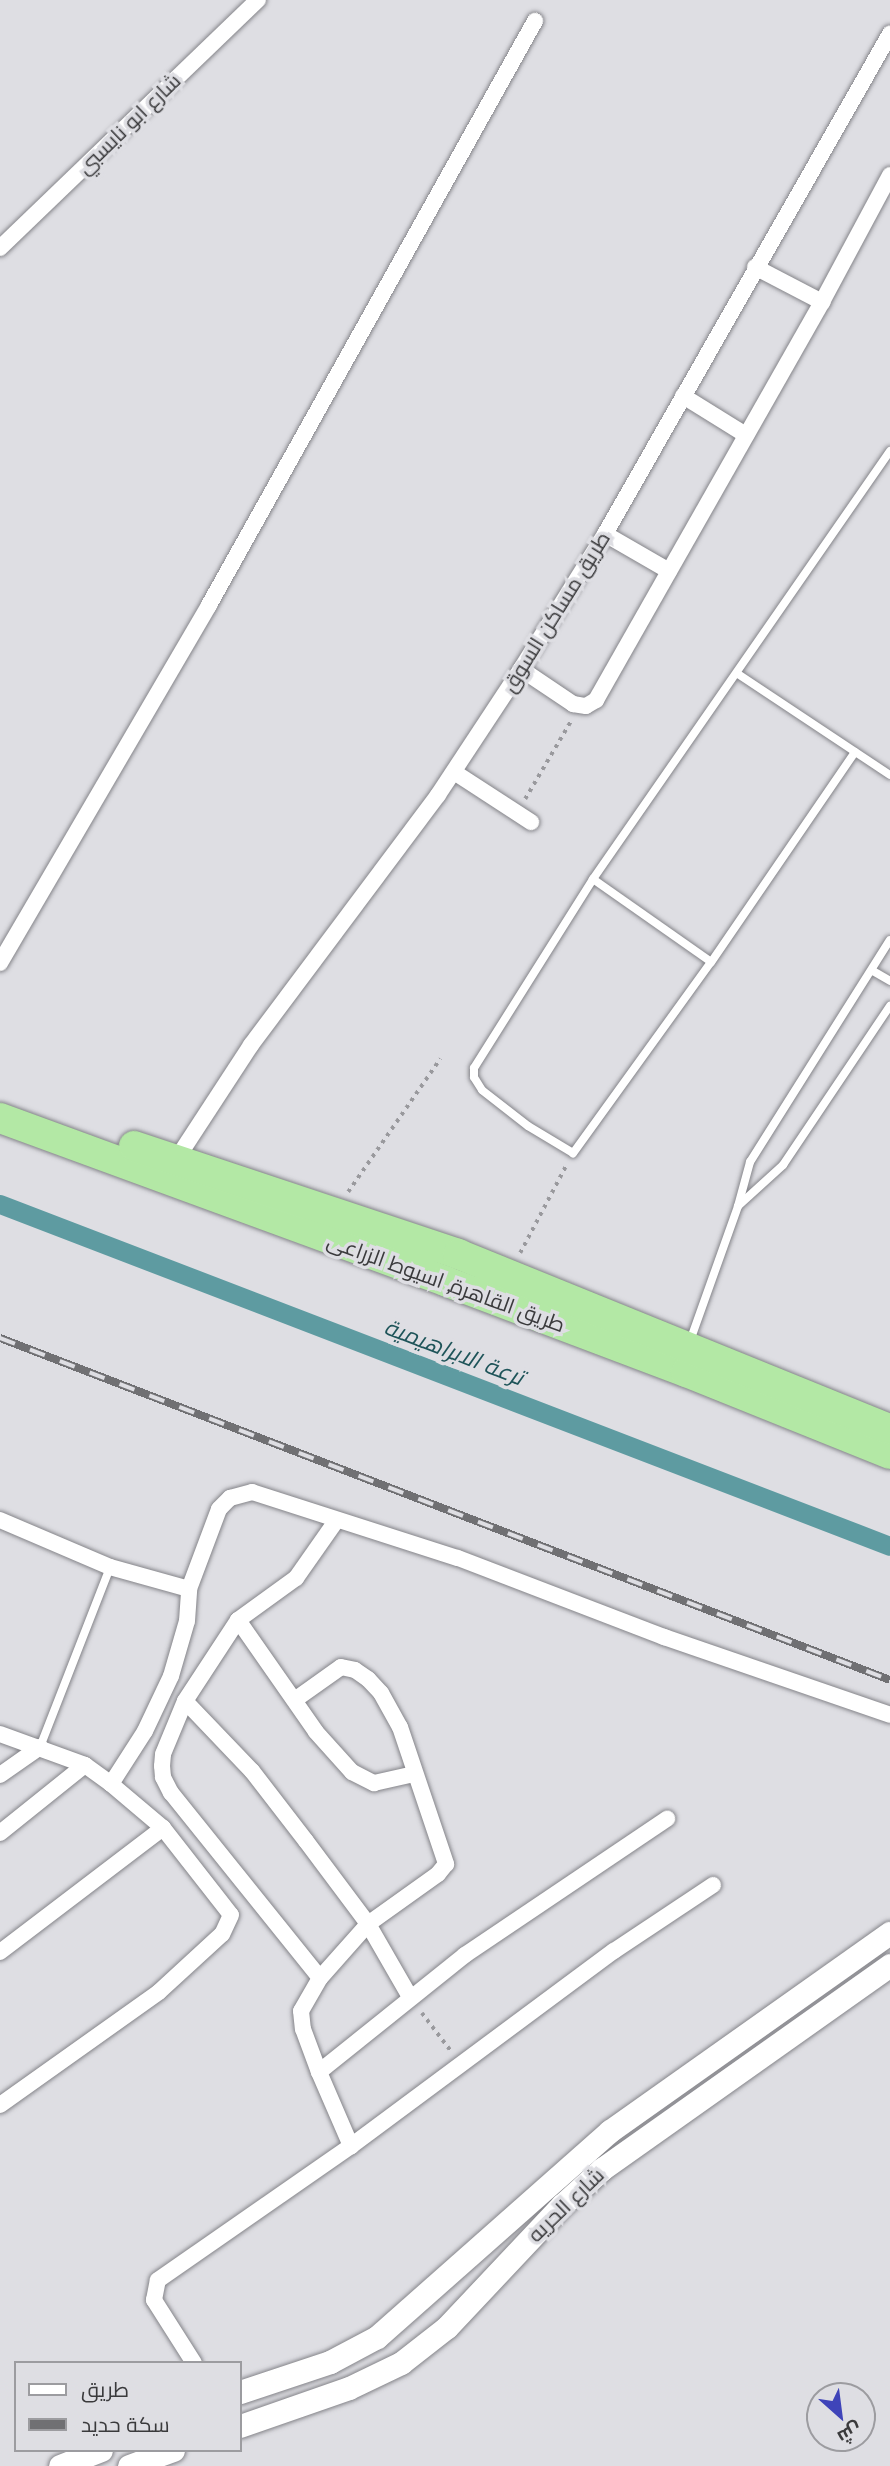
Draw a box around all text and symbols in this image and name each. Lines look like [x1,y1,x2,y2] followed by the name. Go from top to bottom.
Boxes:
[72,68,186,180] street label: شارع ابو نايسبي
[496,527,616,697] street label: طريق مساكن السوق
[323,1228,569,1338] street label: طريق القاهرة, اسيوط الزراعى
[380,1313,528,1391] water label: ترعة الابراهيمية
[523,2163,609,2247] street label: شارع الحريه
[14,2361,242,2452] legend
[81,2376,129,2403] text: طريق
[806,2382,876,2452] north arrow
[81,2411,170,2438] text: سكة حديد
[834,2417,866,2450] text: ش

